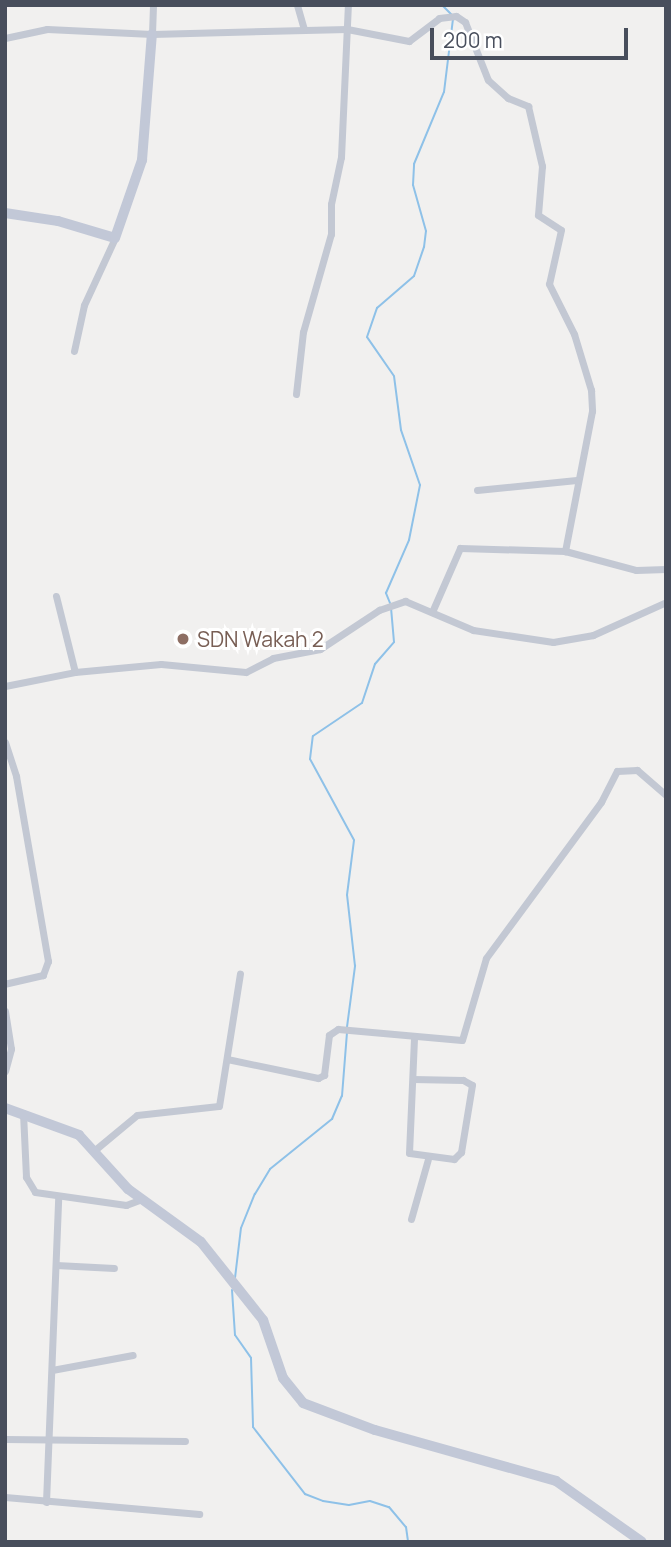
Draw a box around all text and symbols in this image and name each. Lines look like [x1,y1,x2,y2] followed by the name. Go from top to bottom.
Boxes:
[433,14,631,58] scale bar
[443,26,503,54] text: 200 m
[197,626,324,652] place label: SDN Wakah 2
[175,631,191,647] marker: SDN Wakah 2

